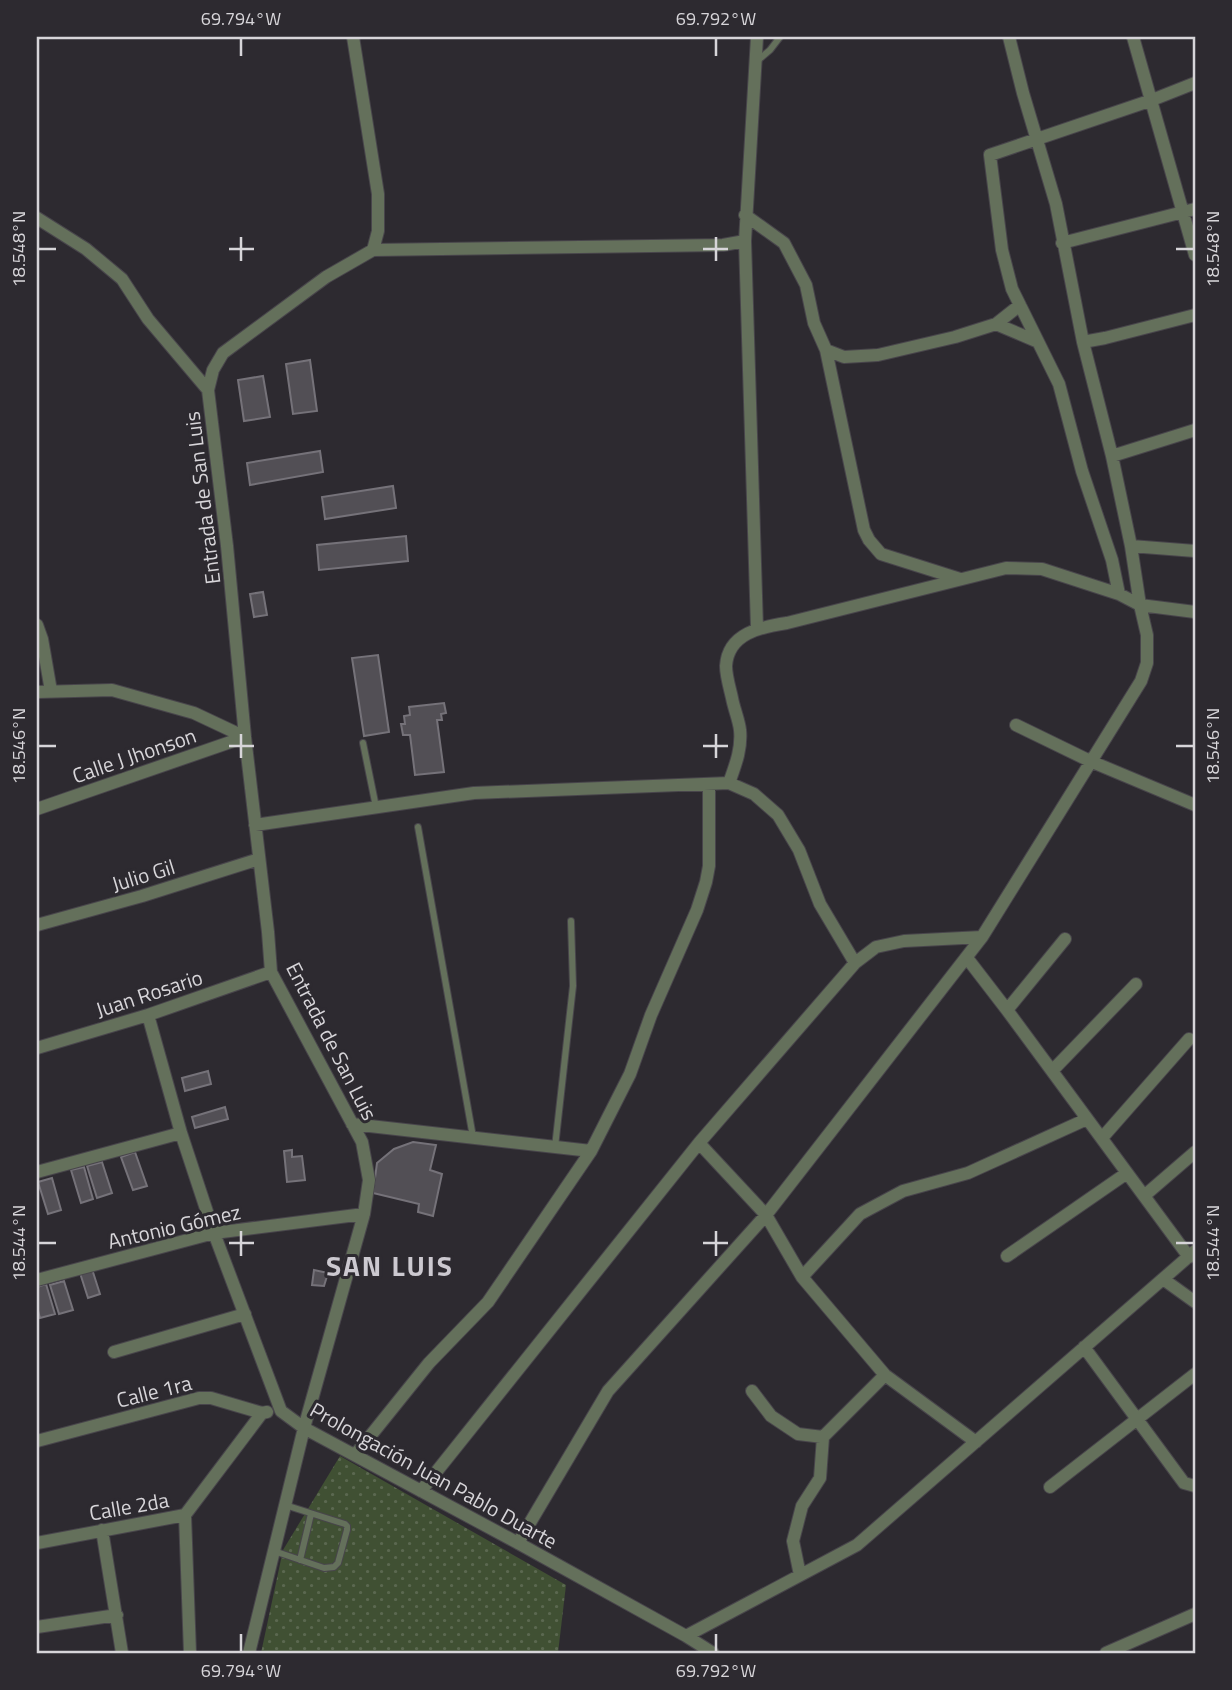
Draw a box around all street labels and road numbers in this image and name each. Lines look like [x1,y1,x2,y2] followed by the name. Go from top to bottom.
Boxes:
[176,410,228,586] street label: Entrada de San Luis
[68,719,200,791] street label: Calle J Jhonson
[107,850,179,900] street label: Julio Gil
[278,956,386,1126] street label: Entrada de San Luis
[91,961,207,1025] street label: Juan Rosario
[104,1195,244,1257] street label: Antonio Gómez
[113,1366,195,1416] street label: Calle 1ra
[304,1394,564,1556] street label: Prolongación Juan Pablo Duarte
[87,1483,172,1529] street label: Calle 2da

